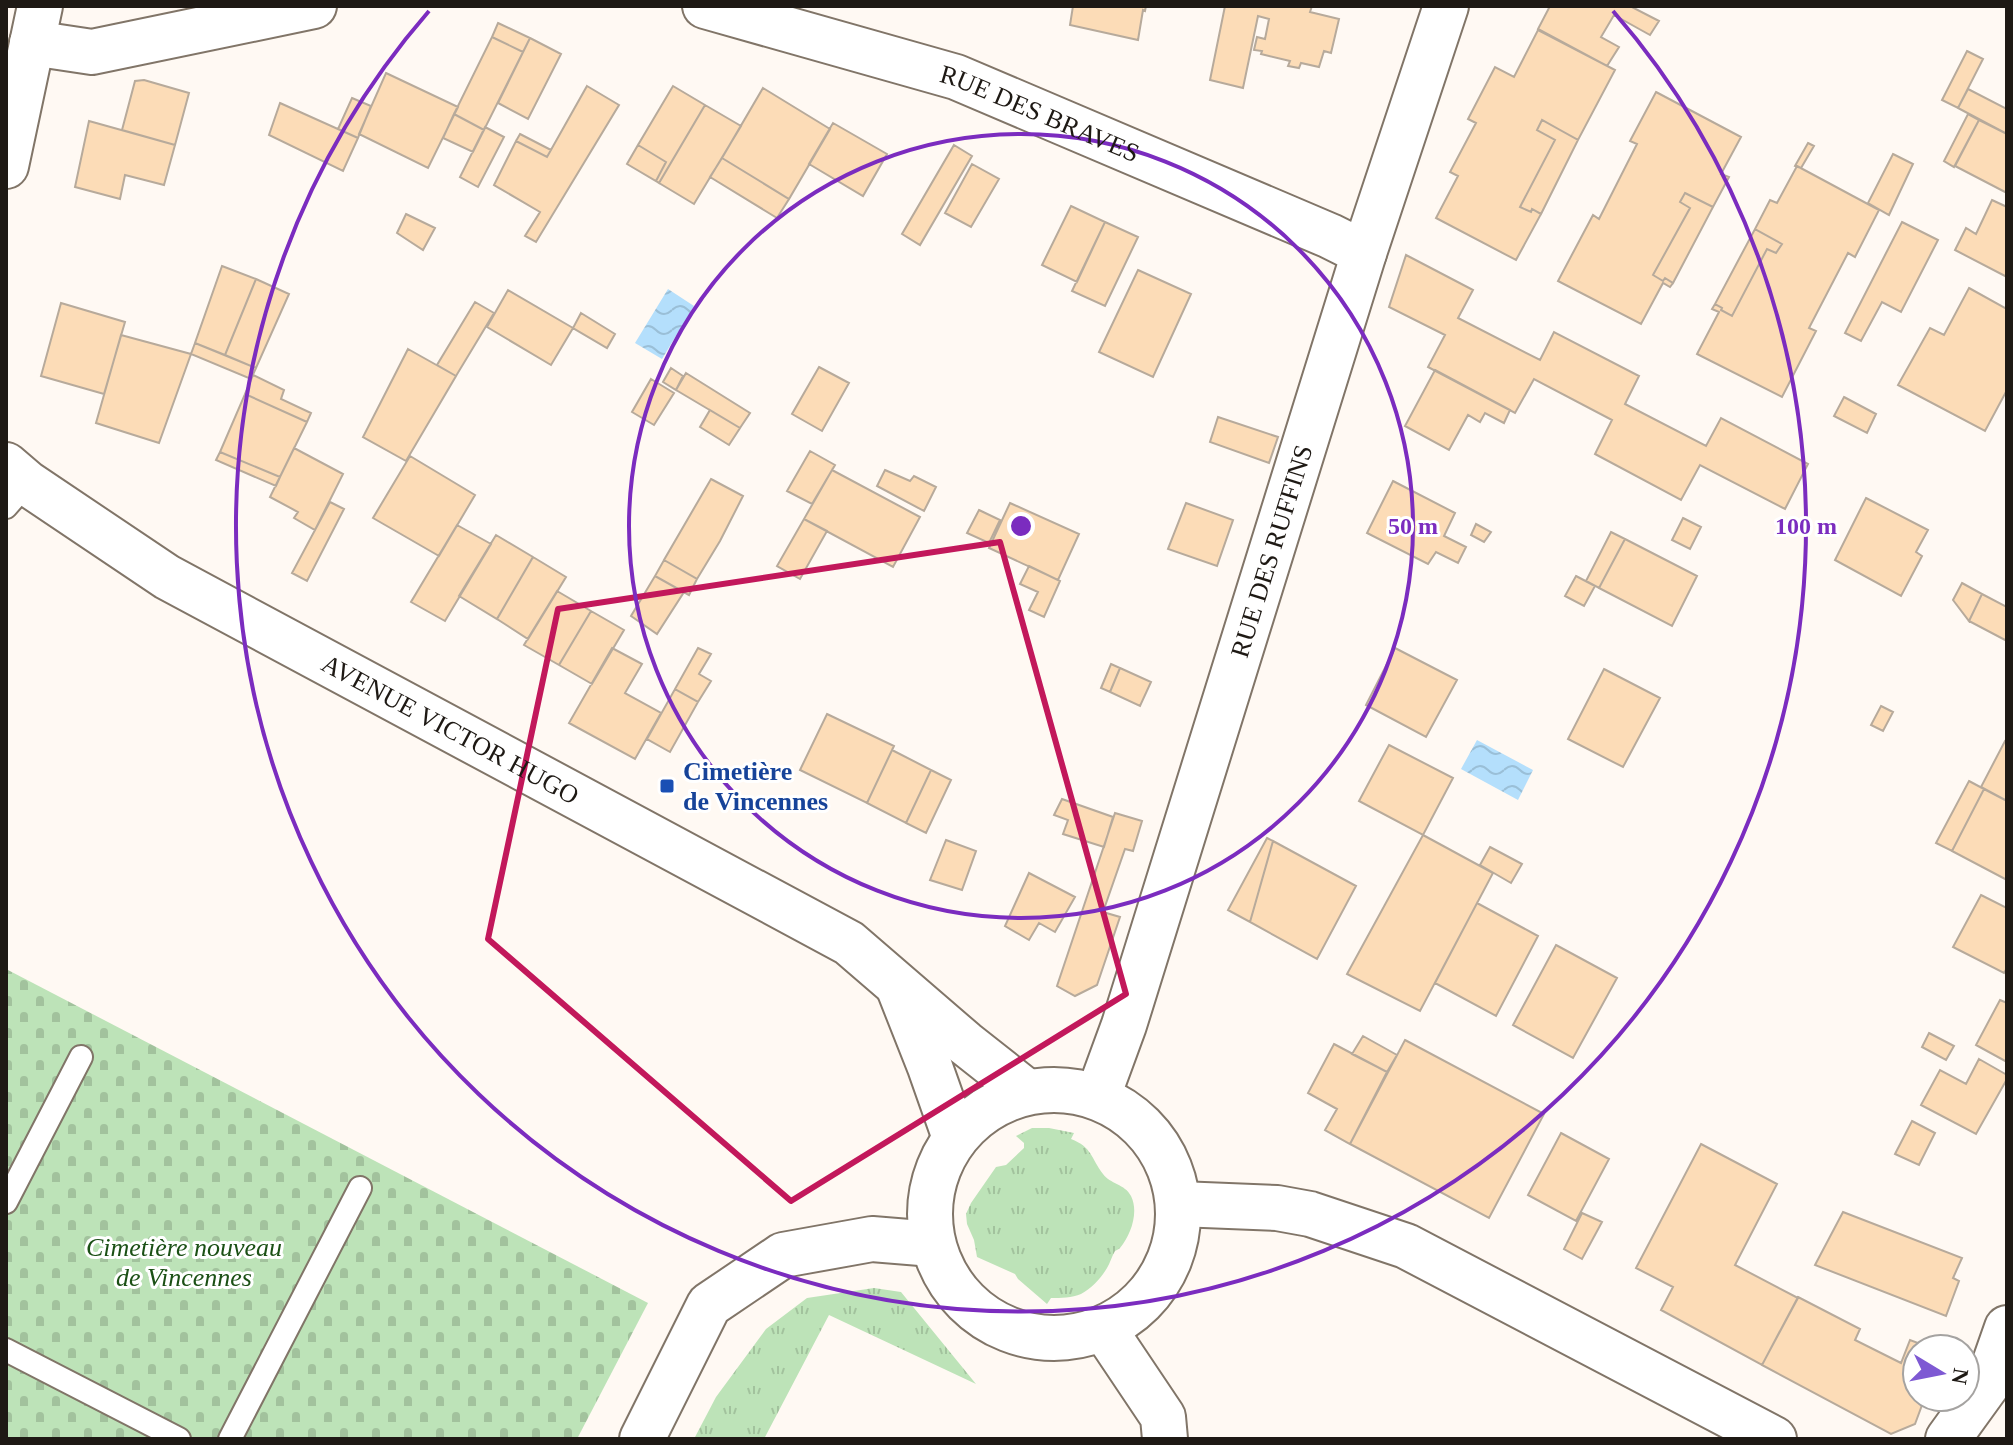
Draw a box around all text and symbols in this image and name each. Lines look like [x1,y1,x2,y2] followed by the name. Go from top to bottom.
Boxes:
[937,59,1144,168] street label: RUE DES BRAVES
[1225,441,1318,661] street label: RUE DES RUFFINS
[1007,512,1035,540] centre of rings
[1388,513,1438,539] text: 50 m
[1775,513,1837,539] text: 100 m
[317,648,584,810] street label: AVENUE VICTOR HUGO
[683,757,828,816] place label: Cimetière de Vincennes
[658,777,676,795] marker: Cimetière de Vincennes
[86,1233,282,1292] park label: Cimetière nouveau de Vincennes
[1901,1333,1981,1413] north arrow
[1946,1366,1974,1386] text: N

